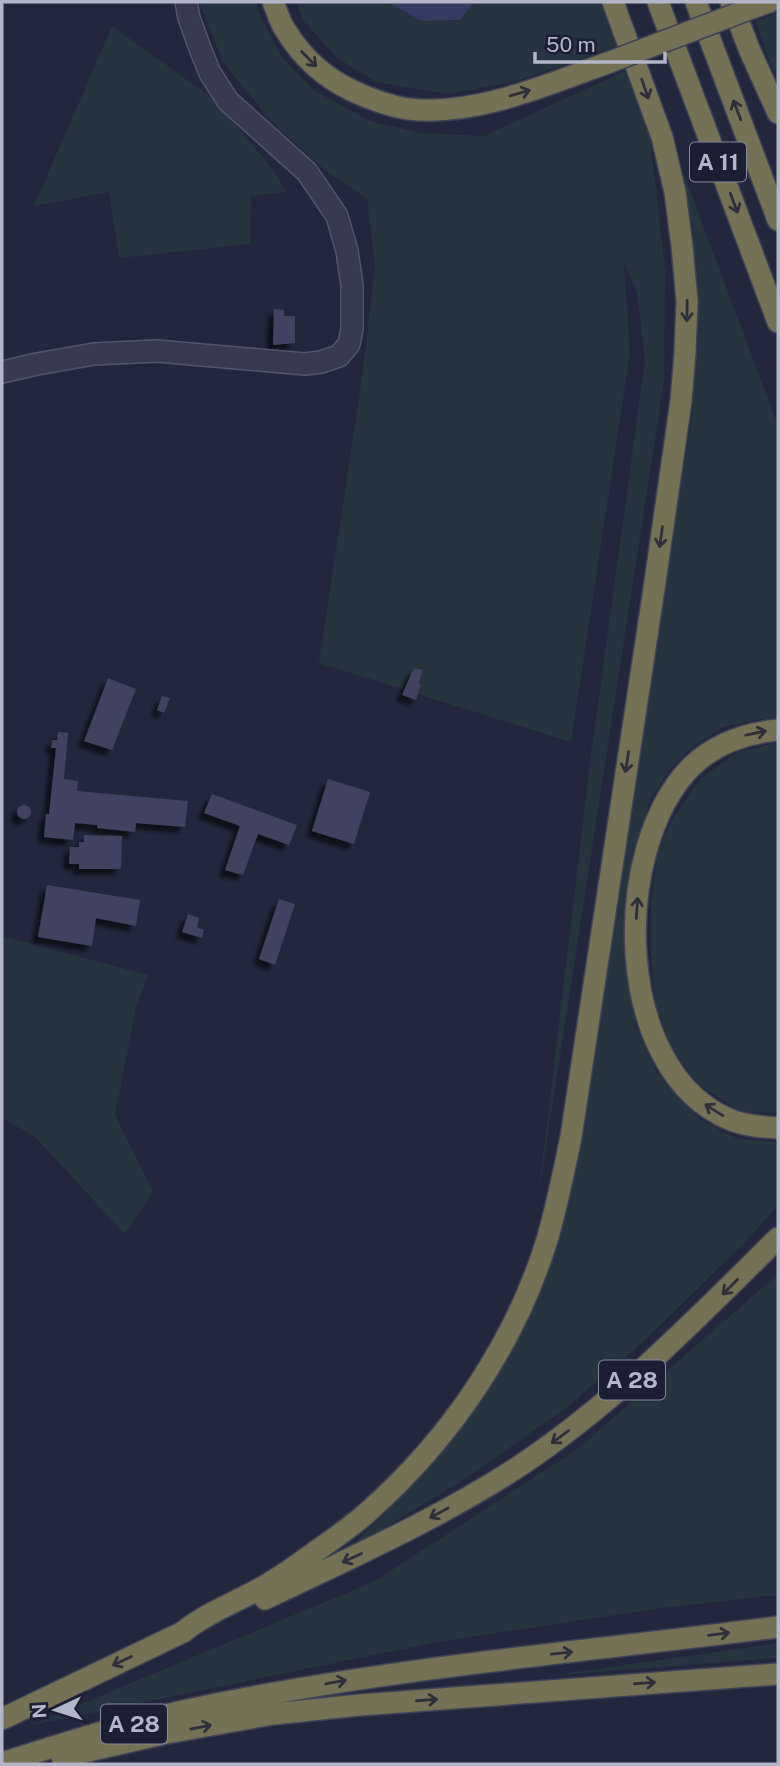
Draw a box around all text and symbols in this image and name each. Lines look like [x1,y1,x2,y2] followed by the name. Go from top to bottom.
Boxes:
[535,21,664,65] scale bar
[546,32,596,57] text: 50 m
[300,50,317,67] one-way arrow
[640,77,652,99] one-way arrow
[509,86,531,99] one-way arrow
[730,100,742,122] one-way arrow
[690,142,746,182] road number: A 11
[729,192,741,214] one-way arrow
[680,300,693,323] one-way arrow
[654,525,667,548] one-way arrow
[744,726,767,740] one-way arrow
[620,750,633,773] one-way arrow
[631,897,644,919] one-way arrow
[704,1102,724,1116] one-way arrow
[722,1278,739,1295] one-way arrow
[599,1360,665,1400] road number: A 28
[551,1430,570,1444] one-way arrow
[430,1506,450,1520] one-way arrow
[342,1552,364,1565] one-way arrow
[707,1628,730,1641] one-way arrow
[550,1646,573,1659] one-way arrow
[111,1656,132,1669] one-way arrow
[21,1675,91,1745] north arrow
[324,1675,347,1688] one-way arrow
[634,1677,657,1690] one-way arrow
[415,1693,438,1706] one-way arrow
[28,1703,51,1719] text: N
[101,1704,167,1744] road number: A 28
[189,1719,212,1733] one-way arrow

